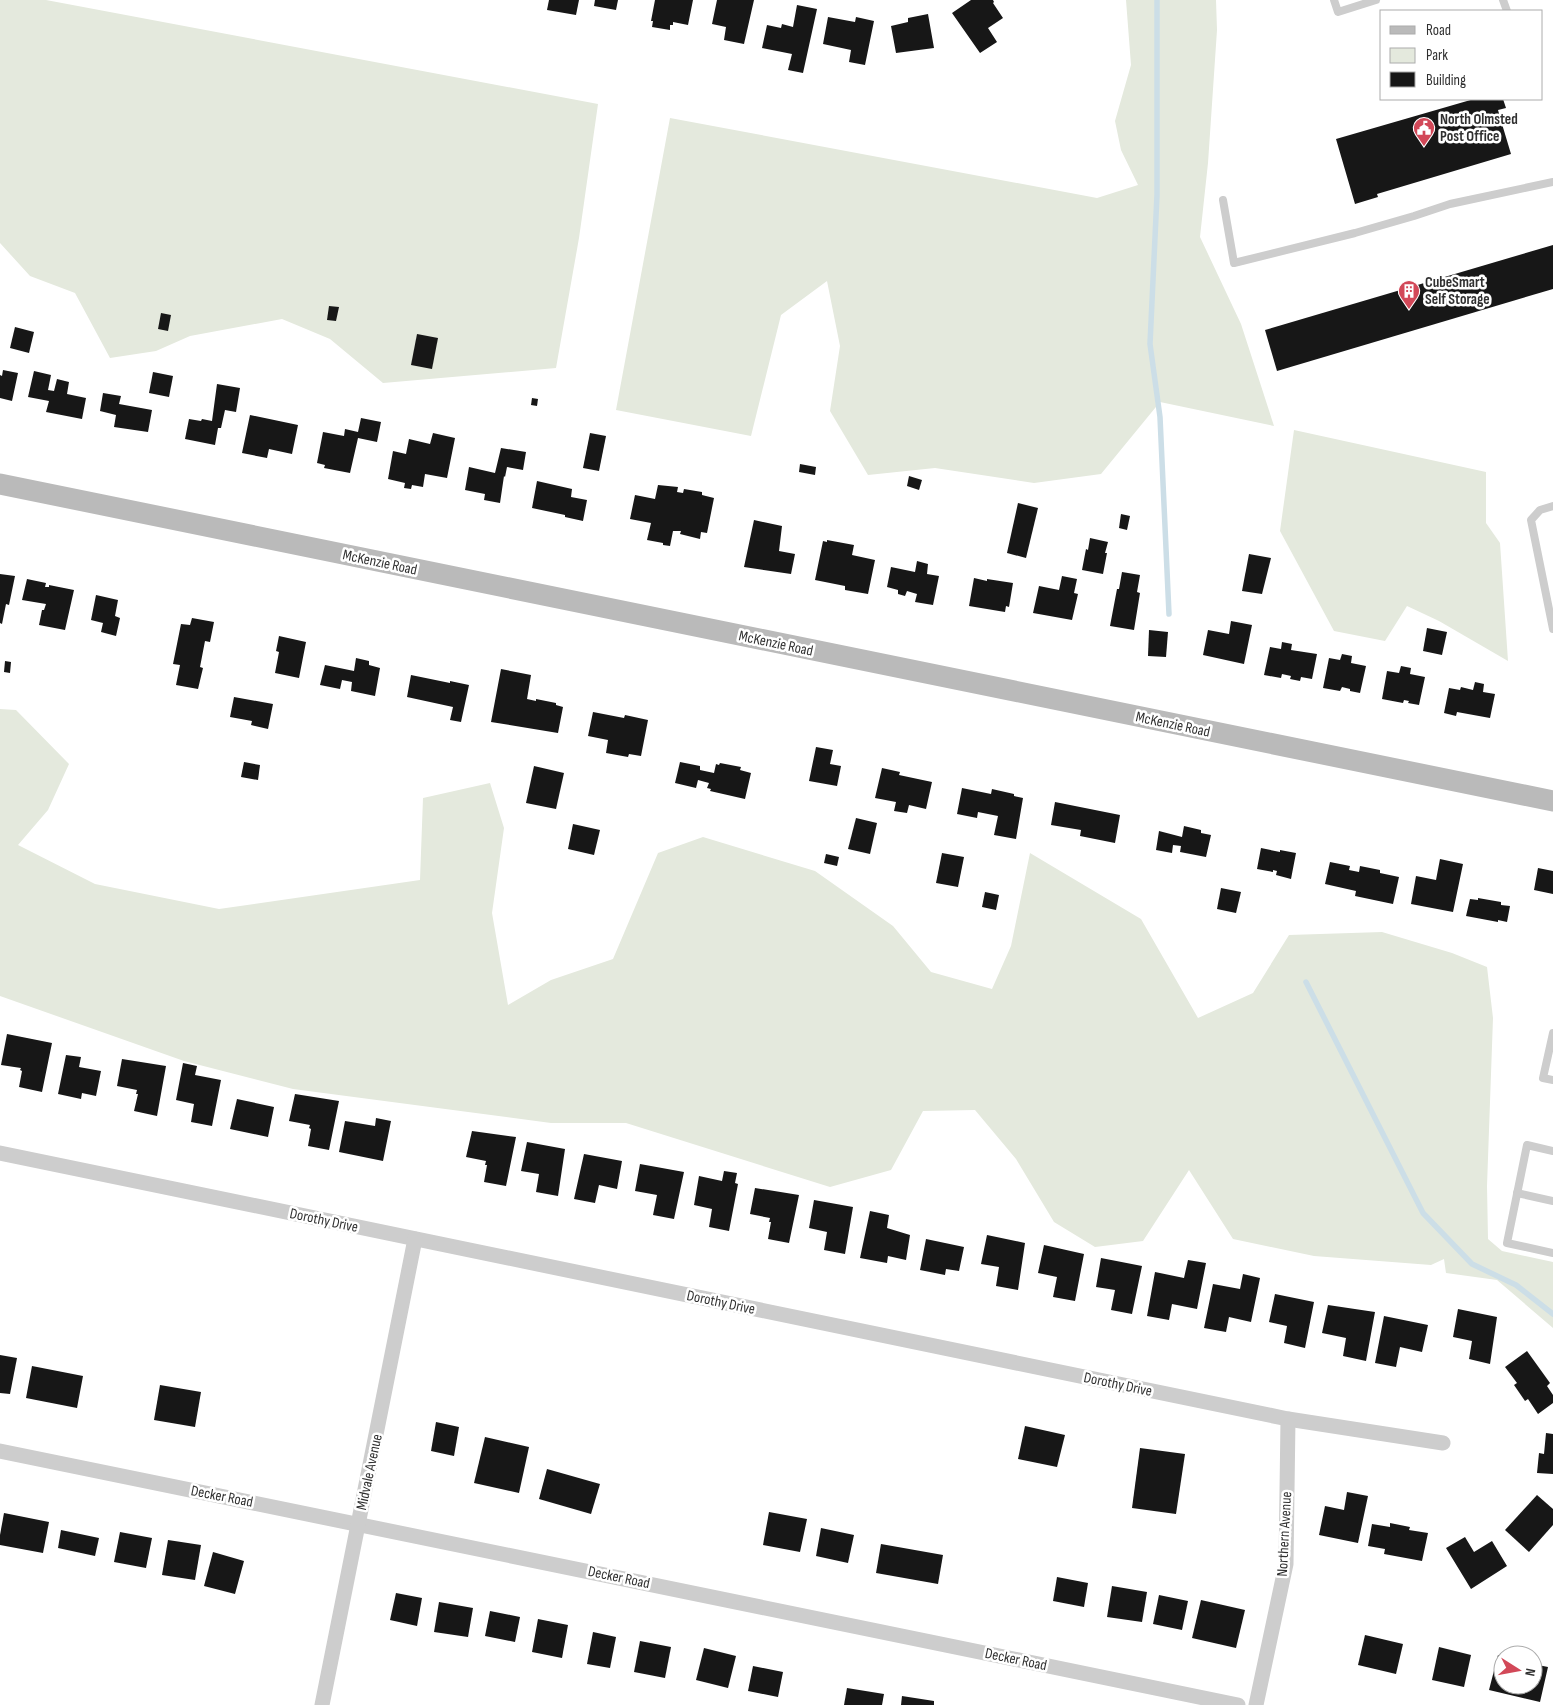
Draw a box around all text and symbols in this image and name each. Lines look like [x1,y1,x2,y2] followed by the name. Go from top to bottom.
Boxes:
[1380,10,1543,100] legend
[1426,21,1451,40] text: Road
[1426,46,1448,65] text: Park
[1426,71,1466,90] text: Building
[1440,110,1518,146] place label: North Olmsted Post Office
[1412,116,1436,147] public building icon: North Olmsted Post Office
[1425,273,1490,309] place label: CubeSmart Self Storage
[1397,279,1421,310] building icon: CubeSmart Self Storage
[341,545,419,580] street label: McKenzie Road
[737,626,815,661] street label: McKenzie Road
[1134,707,1212,742] street label: McKenzie Road
[288,1204,360,1237] street label: Dorothy Drive
[685,1286,757,1319] street label: Dorothy Drive
[1082,1368,1154,1401] street label: Dorothy Drive
[352,1432,387,1512] street label: Midvale Avenue
[189,1481,254,1512] street label: Decker Road
[1273,1491,1296,1577] street label: Northern Avenue
[586,1562,651,1593] street label: Decker Road
[983,1644,1048,1675] street label: Decker Road
[1493,1645,1543,1695] north arrow
[1521,1667,1539,1678] text: N

